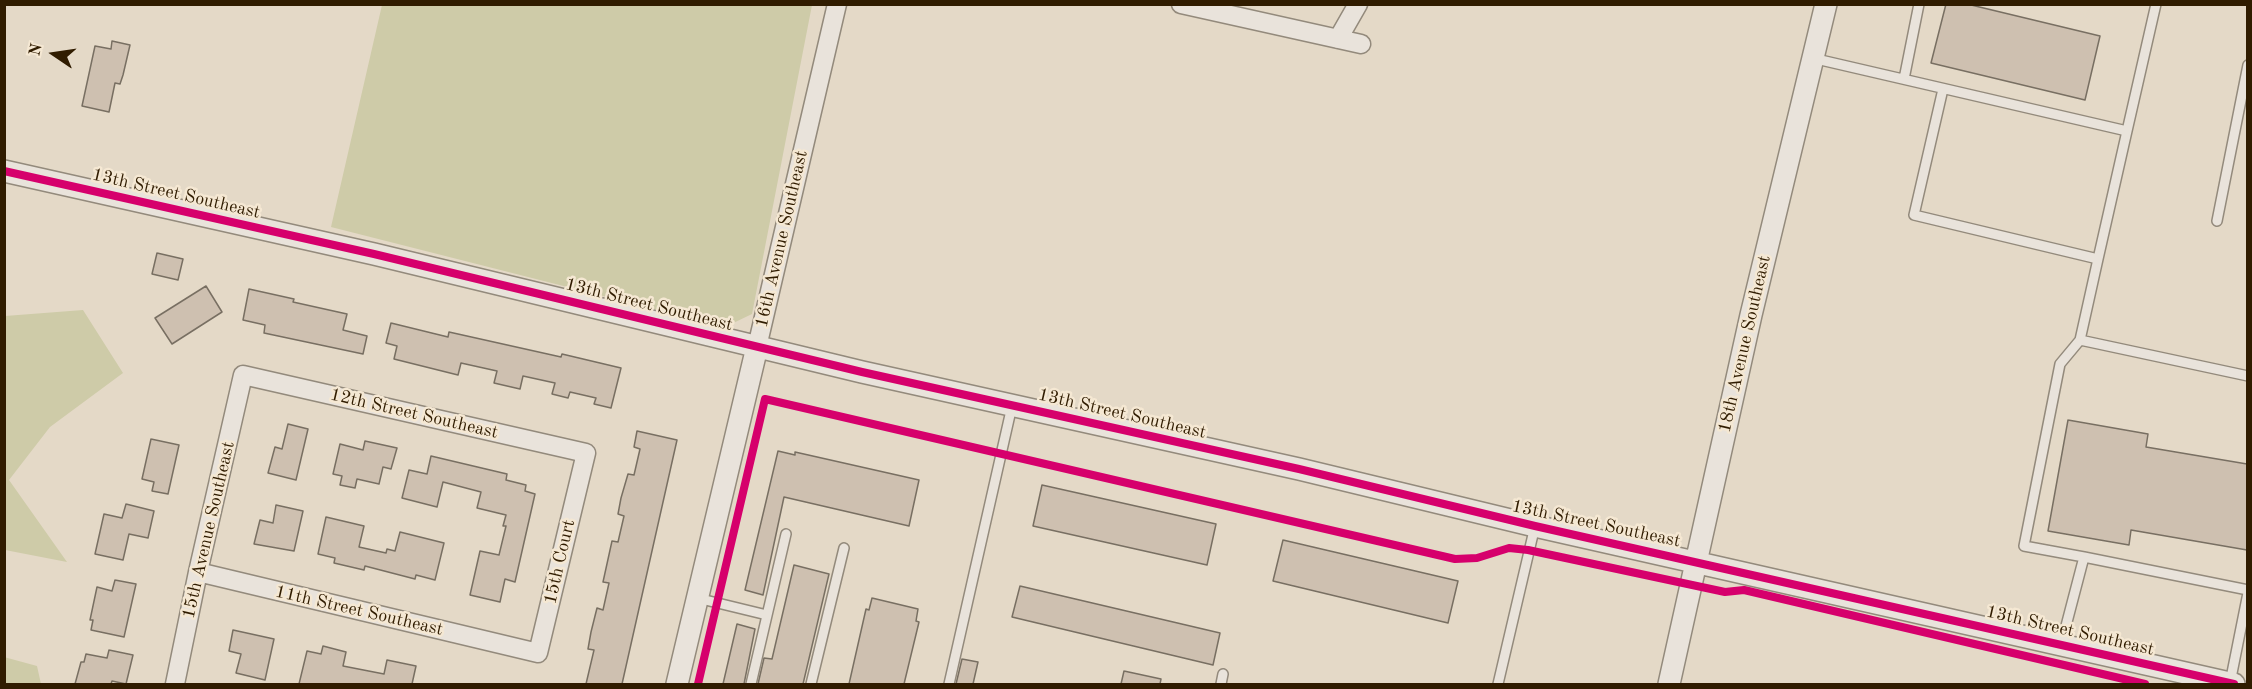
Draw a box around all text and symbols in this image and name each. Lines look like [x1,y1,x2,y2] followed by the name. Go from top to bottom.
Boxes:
[24,24,84,84] north arrow
[27,42,46,58] text: N
[751,148,813,330] street label: 16th Avenue Southeast
[90,164,262,224] street label: 13th Street Southeast
[1714,253,1776,435] street label: 18th Avenue Southeast
[563,274,735,336] street label: 13th Street Southeast
[328,384,500,444] street label: 12th Street Southeast
[1036,384,1208,444] street label: 13th Street Southeast
[178,439,240,621] street label: 15th Avenue Southeast
[1510,496,1682,552] street label: 13th Street Southeast
[540,518,580,606] street label: 15th Court
[273,581,445,641] street label: 11th Street Southeast
[1984,601,2156,661] street label: 13th Street Southeast

